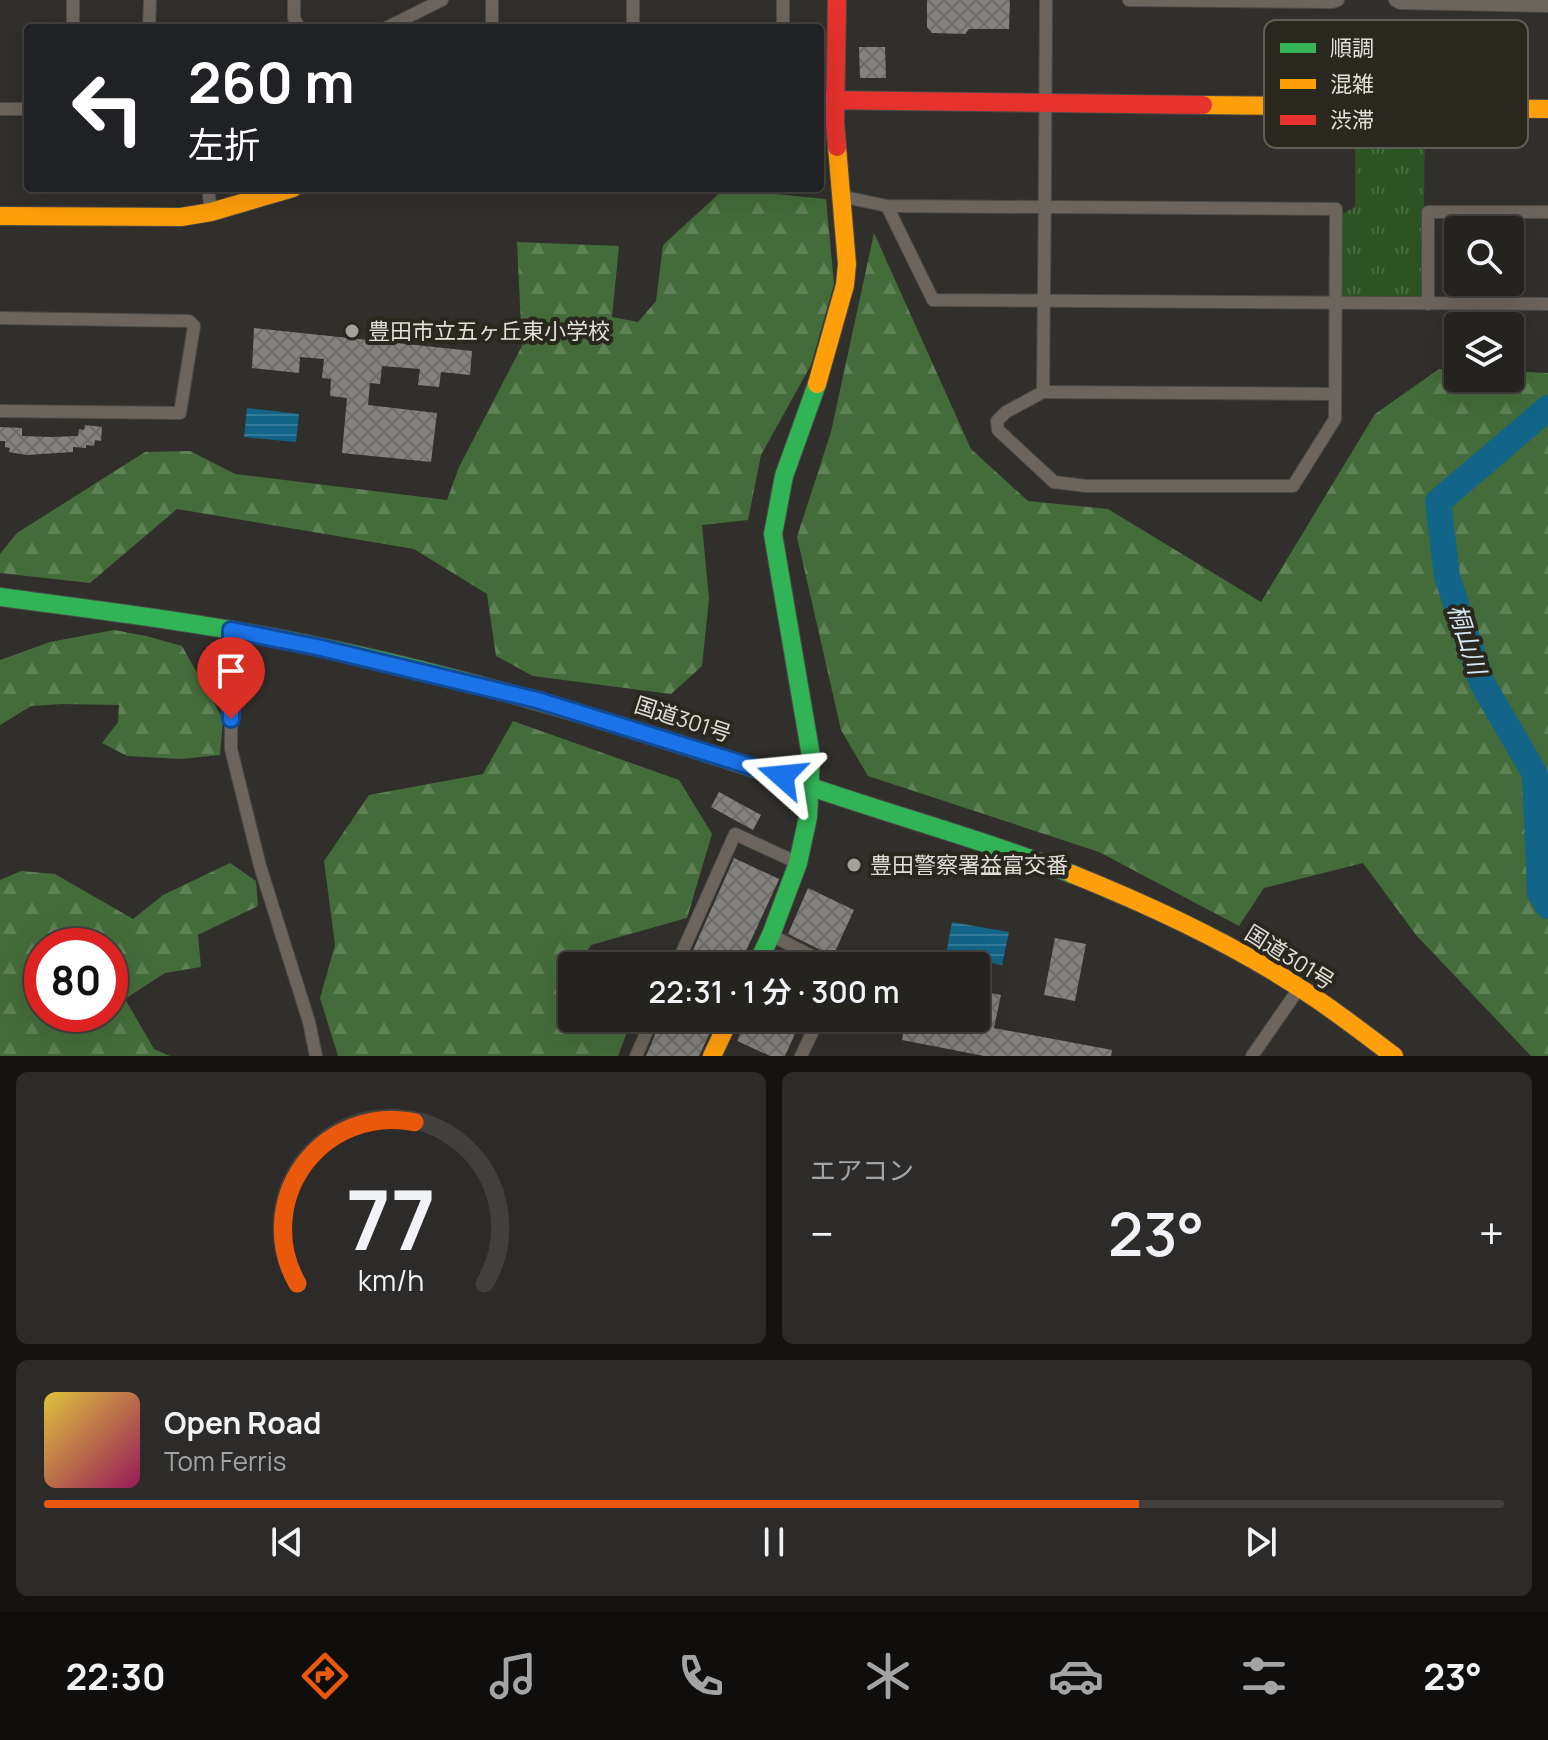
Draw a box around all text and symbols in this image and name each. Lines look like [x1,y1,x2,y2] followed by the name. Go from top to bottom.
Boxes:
[1264,20,1528,148] legend
[1330,33,1374,63] text: 順調
[188,43,355,120] text: 260 m
[56,56,160,160] icon: left
[1330,69,1374,99] text: 混雑
[1330,105,1374,135] text: 渋滞
[188,120,260,169] text: 左折
[1444,216,1524,392] map controls
[1444,216,1524,296] button: search
[1444,312,1524,392] button: layers
[368,316,610,346] place label: 豊田市立五ヶ丘東小学校
[343,322,361,340] marker: 豊田市立五ヶ丘東小学校
[1441,600,1496,681] water label: 桐山川
[197,637,265,719] pin
[209,649,253,693] icon: arrive
[631,689,735,749] street label: 国道301号
[740,734,824,818] position arrow
[870,850,1068,880] place label: 豊田警察署益富交番
[845,856,863,874] marker: 豊田警察署益富交番
[1240,918,1340,996] street label: 国道301号
[24,928,128,1032] speed limit sign: 80
[649,971,899,1012] text: 22:31 · 1 分 · 300 m
[810,1152,914,1188] text: エアコン
[346,1161,436,1275] text: 77
[1108,1192,1204,1274] text: 23°
[810,1203,834,1263] text: −
[1479,1203,1504,1263] text: +
[358,1261,424,1300] text: km/h
[164,1402,321,1443] text: Open Road
[164,1443,286,1479] text: Tom Ferris
[265,1520,309,1564] icon: previous
[752,1520,796,1564] icon: pause
[1239,1520,1283,1564] icon: next
[297,1648,353,1704] icon: directions
[485,1648,541,1704] icon: music
[673,1648,729,1704] icon: phone
[860,1648,916,1704] icon: climate
[1048,1648,1104,1704] icon: car
[1236,1648,1292,1704] icon: filters
[66,1652,166,1701] text: 22:30
[1423,1652,1482,1701] text: 23°

